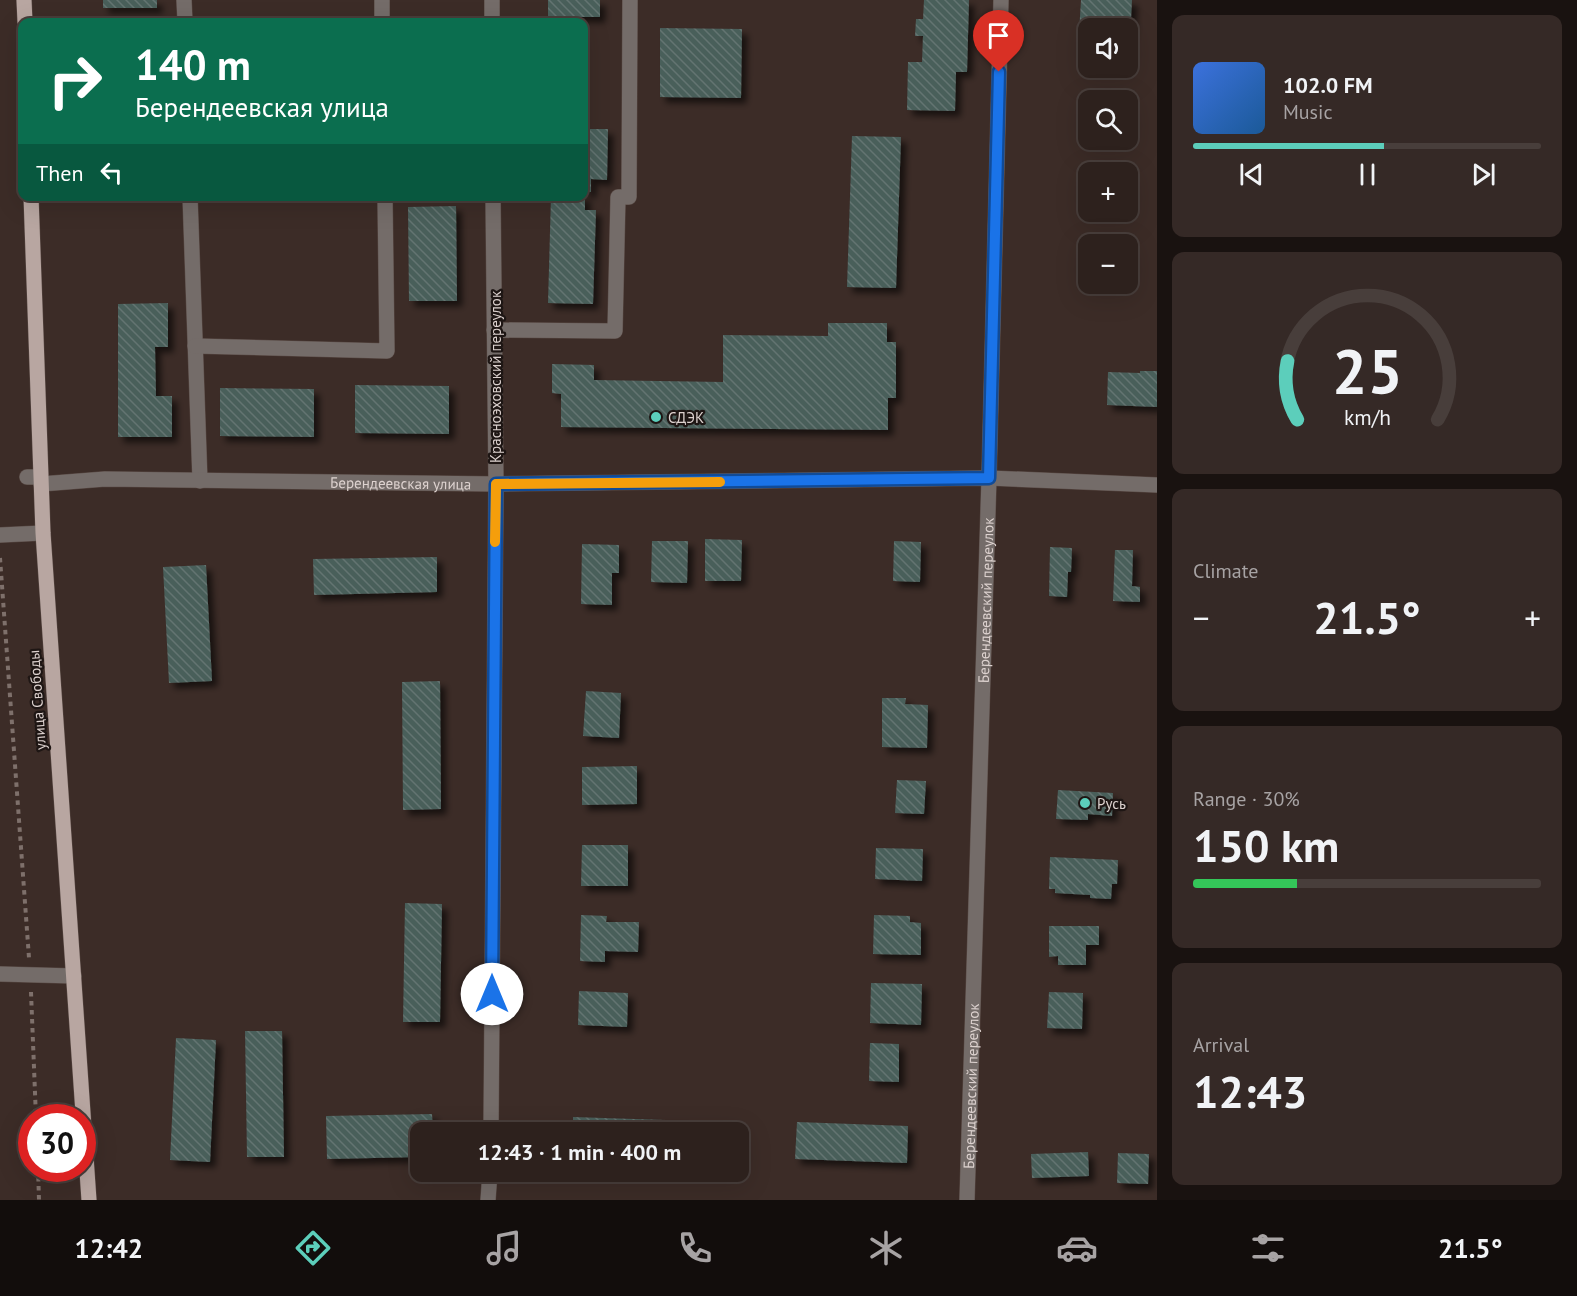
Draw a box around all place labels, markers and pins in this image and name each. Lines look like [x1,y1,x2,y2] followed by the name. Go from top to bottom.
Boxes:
[973,10,1024,72] pin
[668,408,704,427] place label: СДЭК
[649,410,663,424] marker: СДЭК
[1097,794,1126,813] place label: Русь
[1078,796,1092,810] marker: Русь

